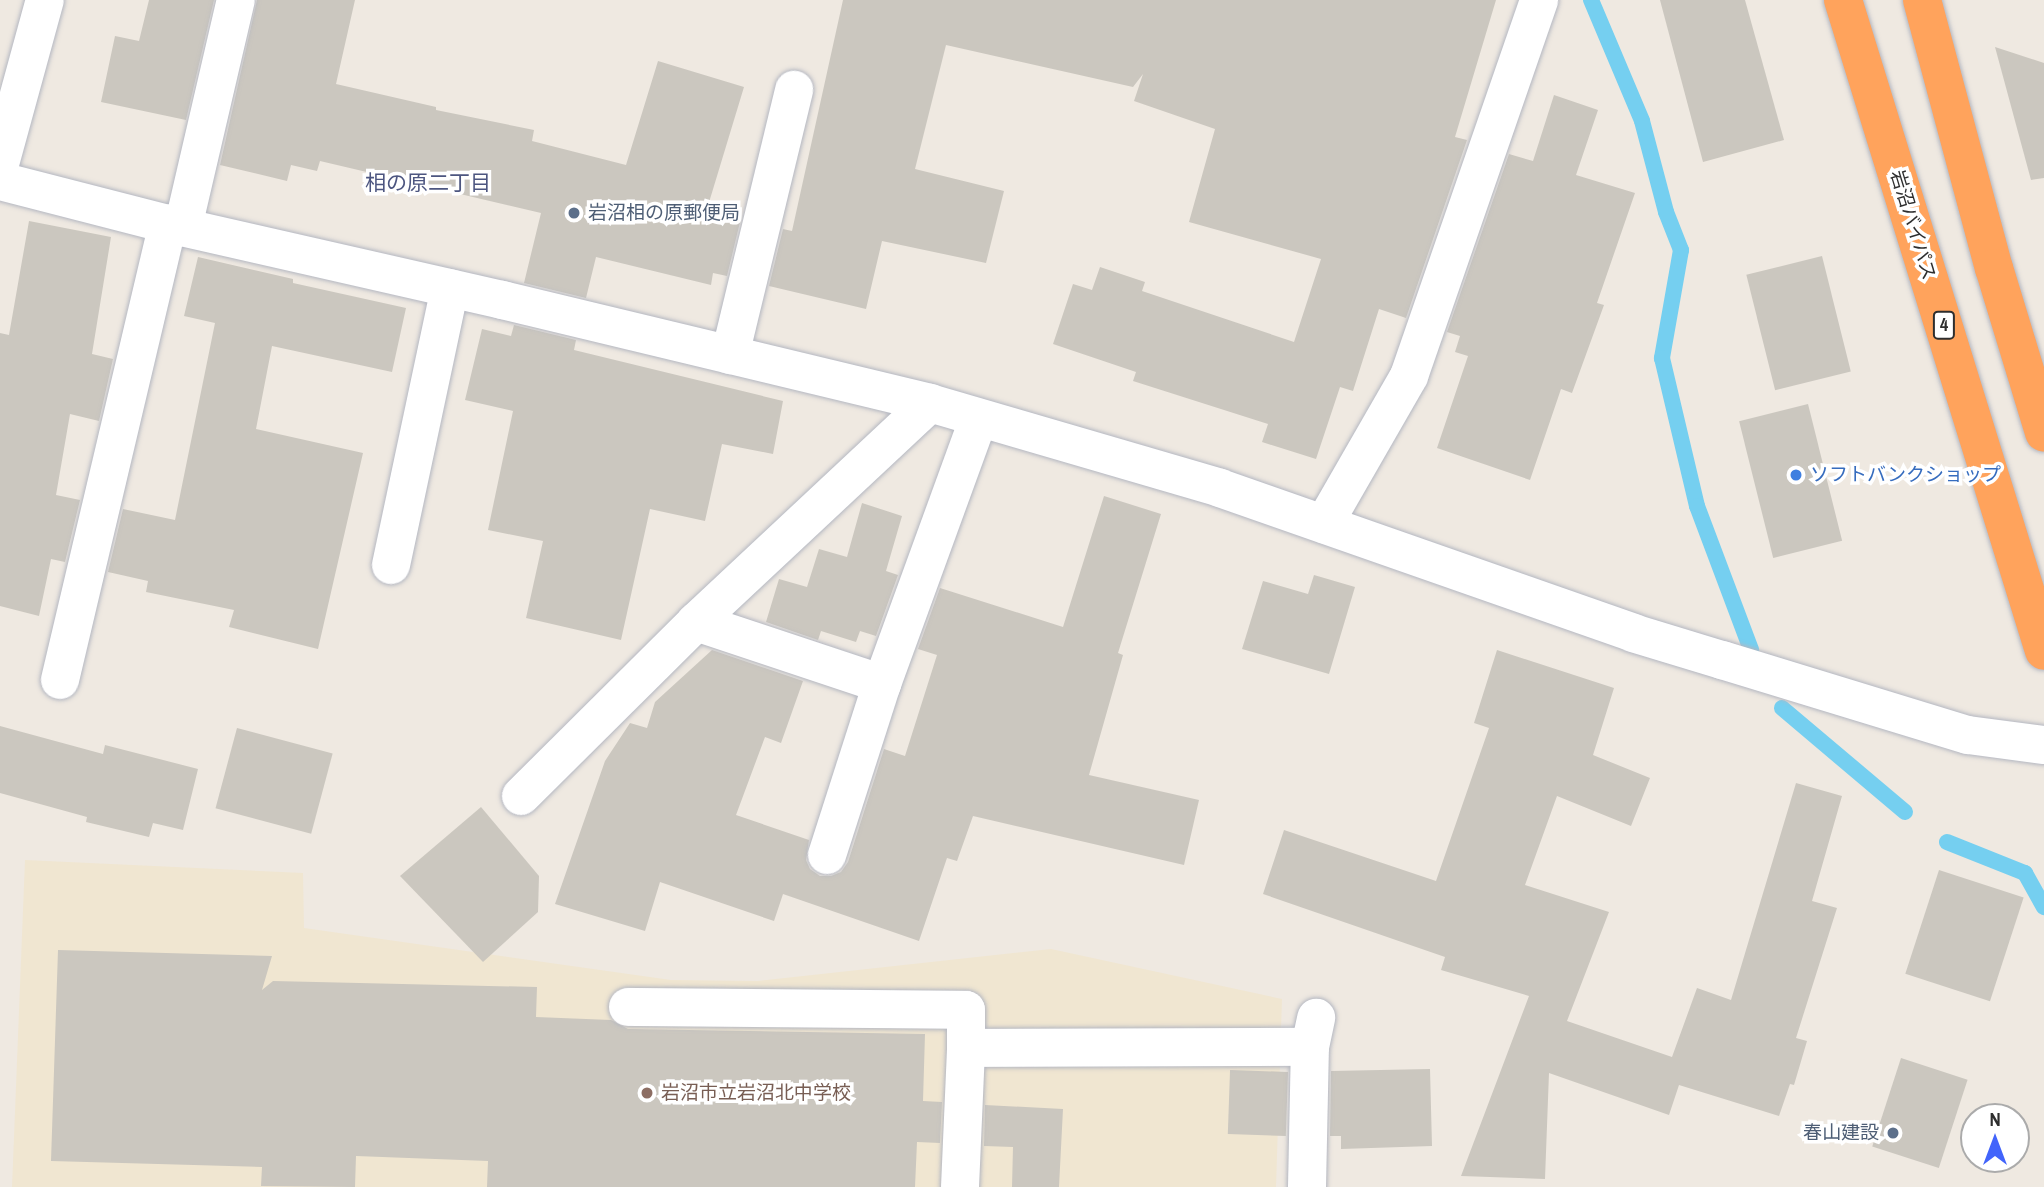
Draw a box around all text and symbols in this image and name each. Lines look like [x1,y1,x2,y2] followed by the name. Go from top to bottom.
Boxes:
[1885,167,1941,283] street label: 岩沼バイパス
[365,170,491,196] district label: 相の原二丁目
[588,202,740,224] place label: 岩沼相の原郵便局
[566,205,582,221] marker: 岩沼相の原郵便局
[1932,310,1956,340] road number: 4
[1810,464,2000,486] place label: ソフトバンクショップ
[1788,467,1804,483] marker: ソフトバンクショップ
[661,1082,851,1104] place label: 岩沼市立岩沼北中学校
[639,1085,655,1101] marker: 岩沼市立岩沼北中学校
[1960,1103,2030,1173] north arrow
[1989,1106,2001,1132] text: N
[1803,1122,1879,1144] place label: 春山建設
[1885,1125,1901,1141] marker: 春山建設

